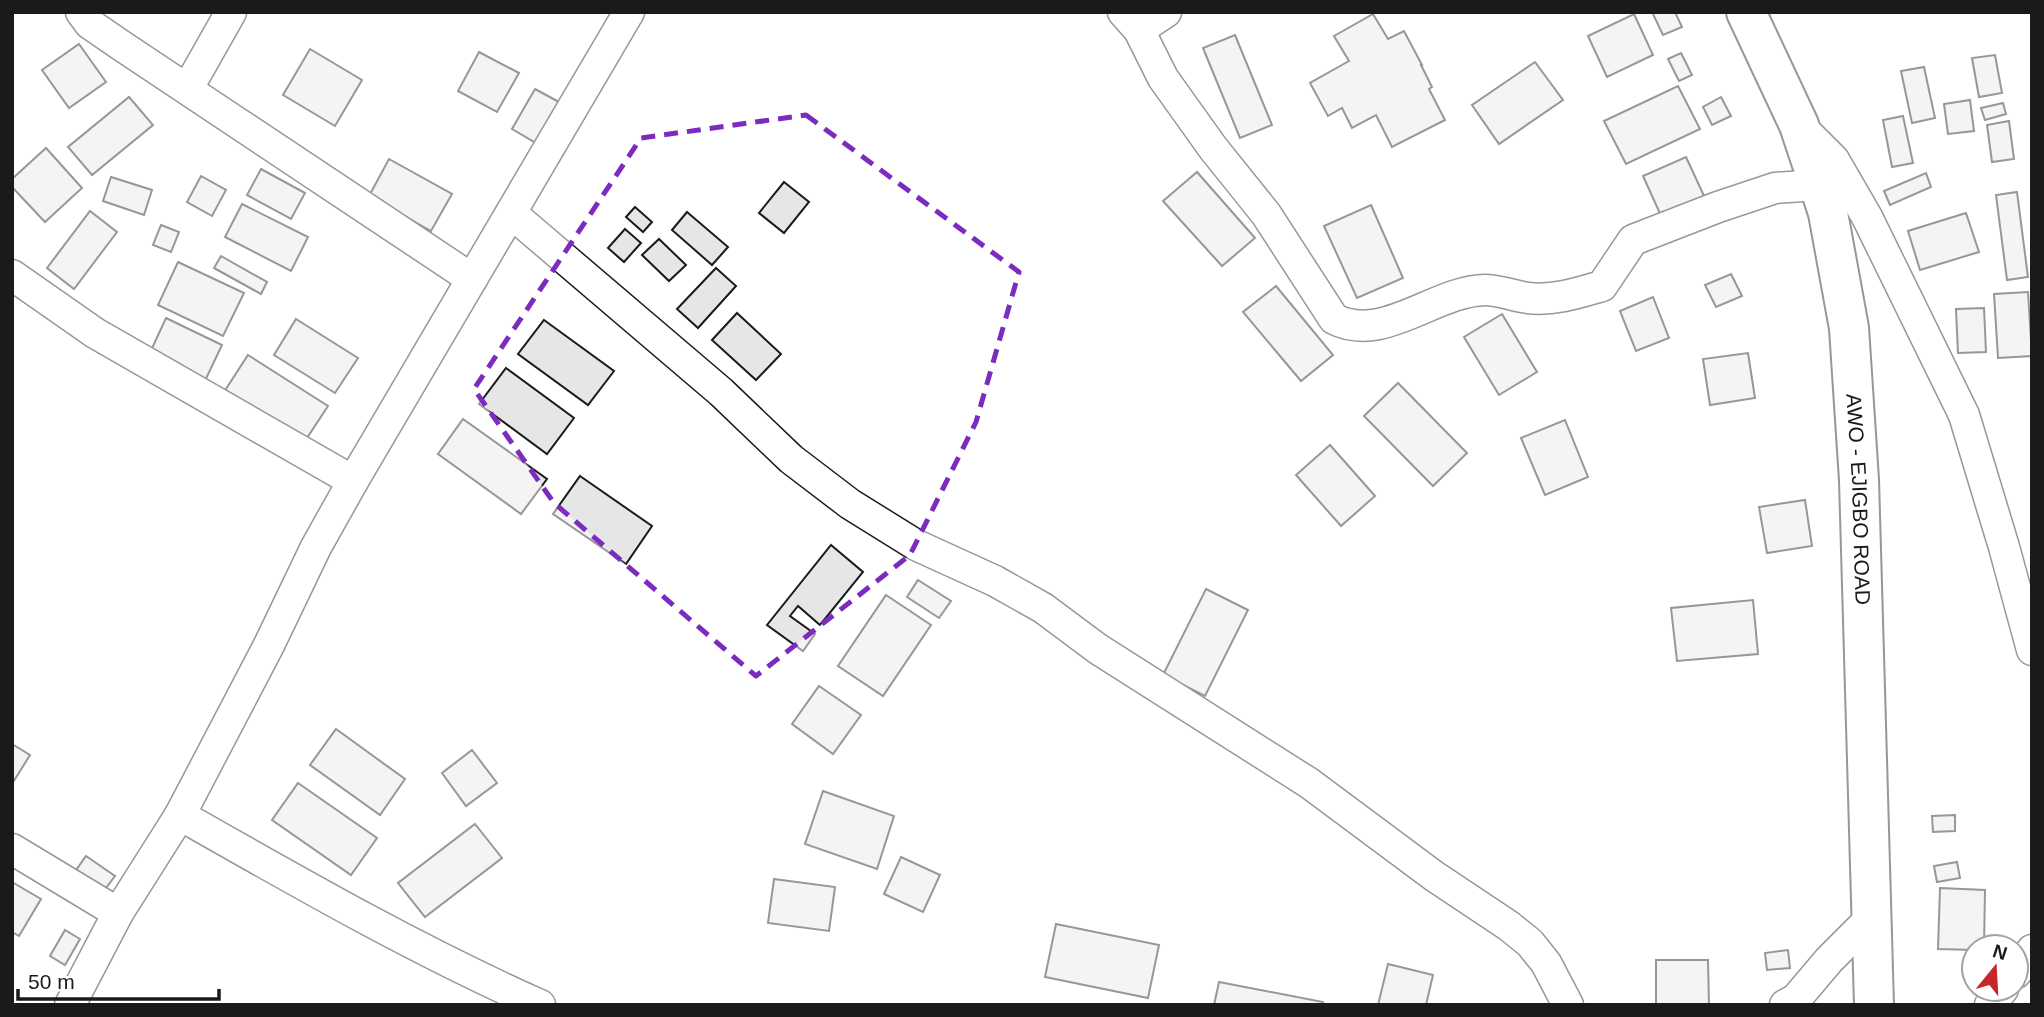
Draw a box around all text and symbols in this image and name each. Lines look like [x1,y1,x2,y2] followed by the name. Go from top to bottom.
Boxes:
[1842,393,1875,605] street label: AWO - EJIGBO ROAD
[1960,933,2030,1003] north arrow
[1990,940,2010,964] text: N
[18,958,219,1002] scale bar
[28,970,75,993] text: 50 m

